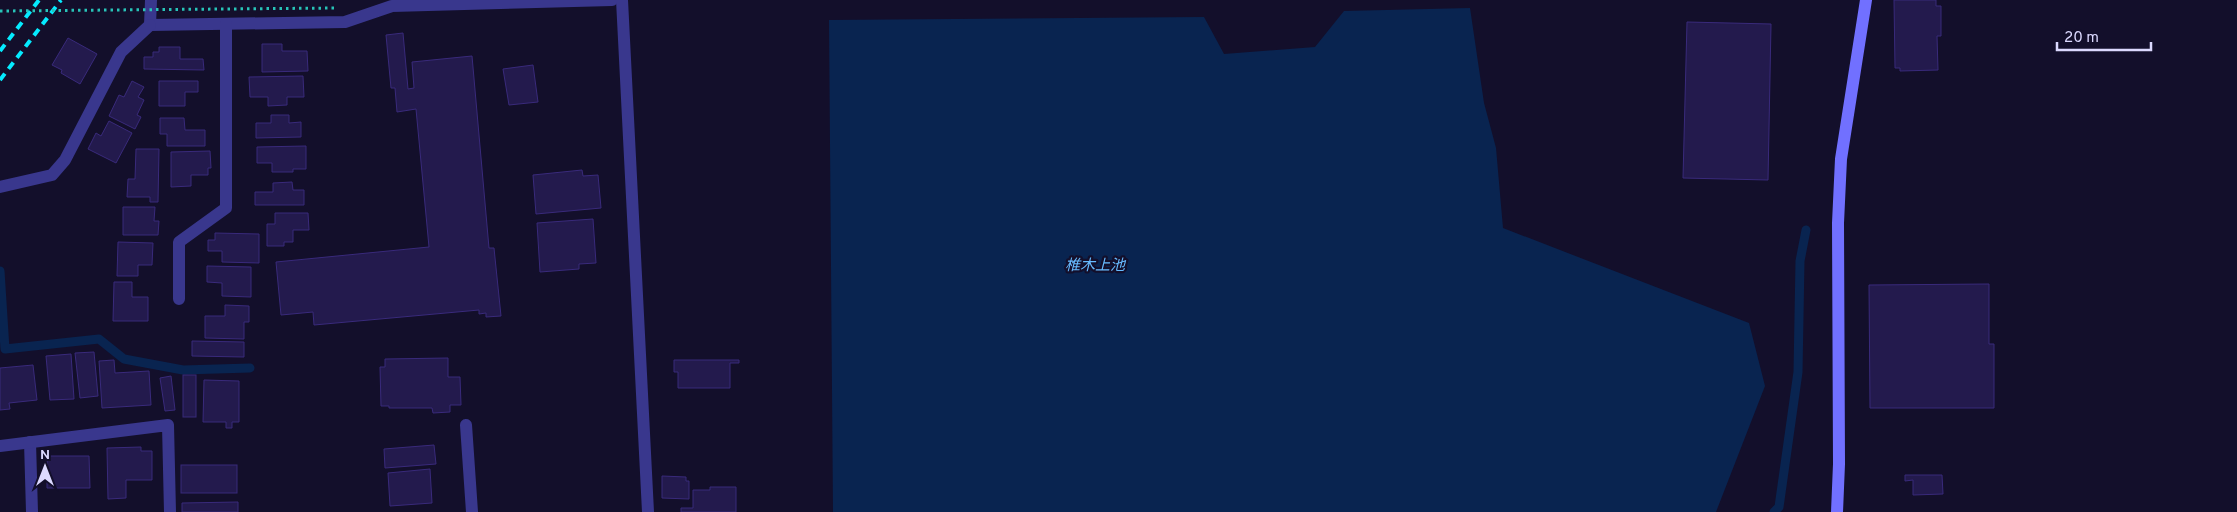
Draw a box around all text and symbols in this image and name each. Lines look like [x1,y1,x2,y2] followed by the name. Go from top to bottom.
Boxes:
[2057,20,2151,52] scale bar
[2064,29,2099,48] text: 20 m
[1065,257,1127,276] water label: 椎木上池
[20,442,70,492] north arrow
[40,447,50,464] text: N

